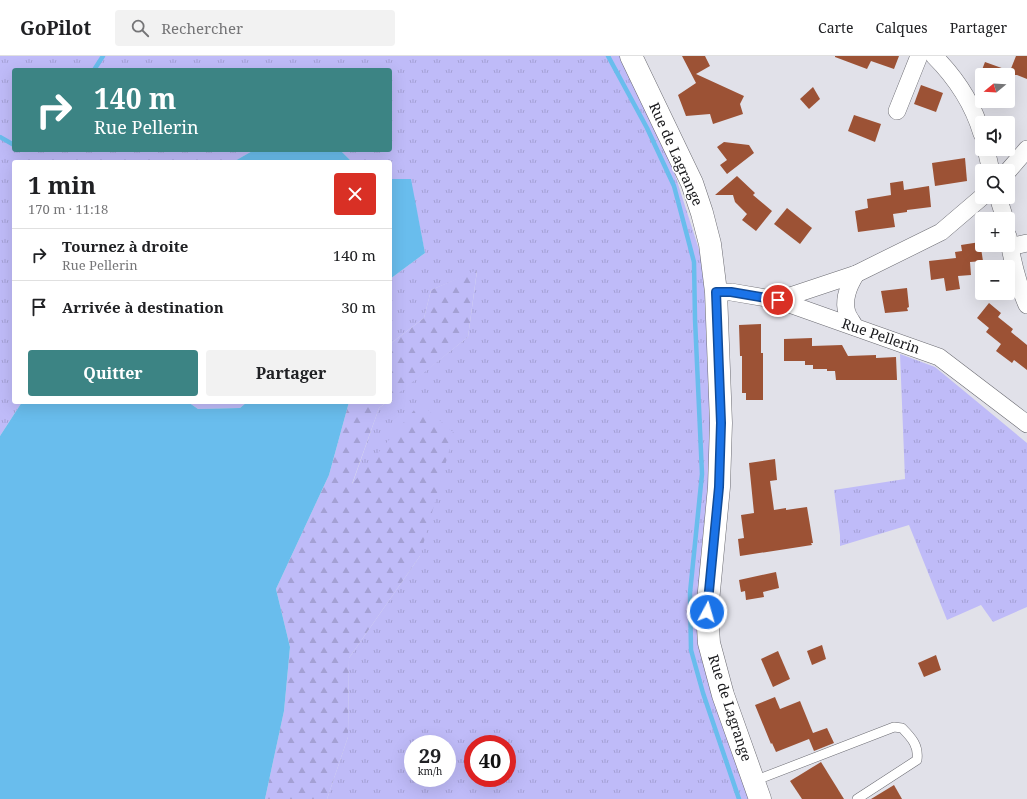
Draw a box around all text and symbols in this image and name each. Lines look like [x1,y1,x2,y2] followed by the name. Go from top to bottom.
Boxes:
[115,10,395,46] search box
[20,15,91,41] text: GoPilot
[129,17,151,39] icon: search
[161,18,243,38] text: Rechercher
[818,18,854,37] text: Carte
[876,18,928,37] text: Calques
[950,18,1007,37] text: Partager
[975,68,1015,108] north arrow
[975,68,1015,300] map controls
[94,79,176,117] text: 140 m
[28,84,80,136] icon: right
[645,99,708,209] street label: Rue de Lagrange
[94,115,199,139] text: Rue Pellerin
[975,116,1015,156] button: sound
[975,164,1015,204] button: search
[28,168,96,201] text: 1 min
[334,173,376,215] button: close
[28,200,108,218] text: 170 m · 11:18
[975,212,1015,252] button: +
[62,236,188,256] text: Tournez à droite
[28,244,50,266] icon: right
[333,245,376,265] text: 140 m
[62,256,138,274] text: Rue Pellerin
[975,260,1015,300] button: −
[761,283,795,317] pin
[767,289,789,311] icon: arrive
[28,296,50,318] icon: arrive
[62,297,224,317] text: Arrivée à destination
[341,297,376,317] text: 30 m
[840,313,923,358] street label: Rue Pellerin
[28,350,198,396] button: Quitter
[206,350,376,396] button: Partager
[686,591,728,633] position arrow
[704,652,757,764] street label: Rue de Lagrange
[464,735,516,787] speed limit sign: 40
[419,742,441,769] text: 29
[418,764,442,778] text: km/h

